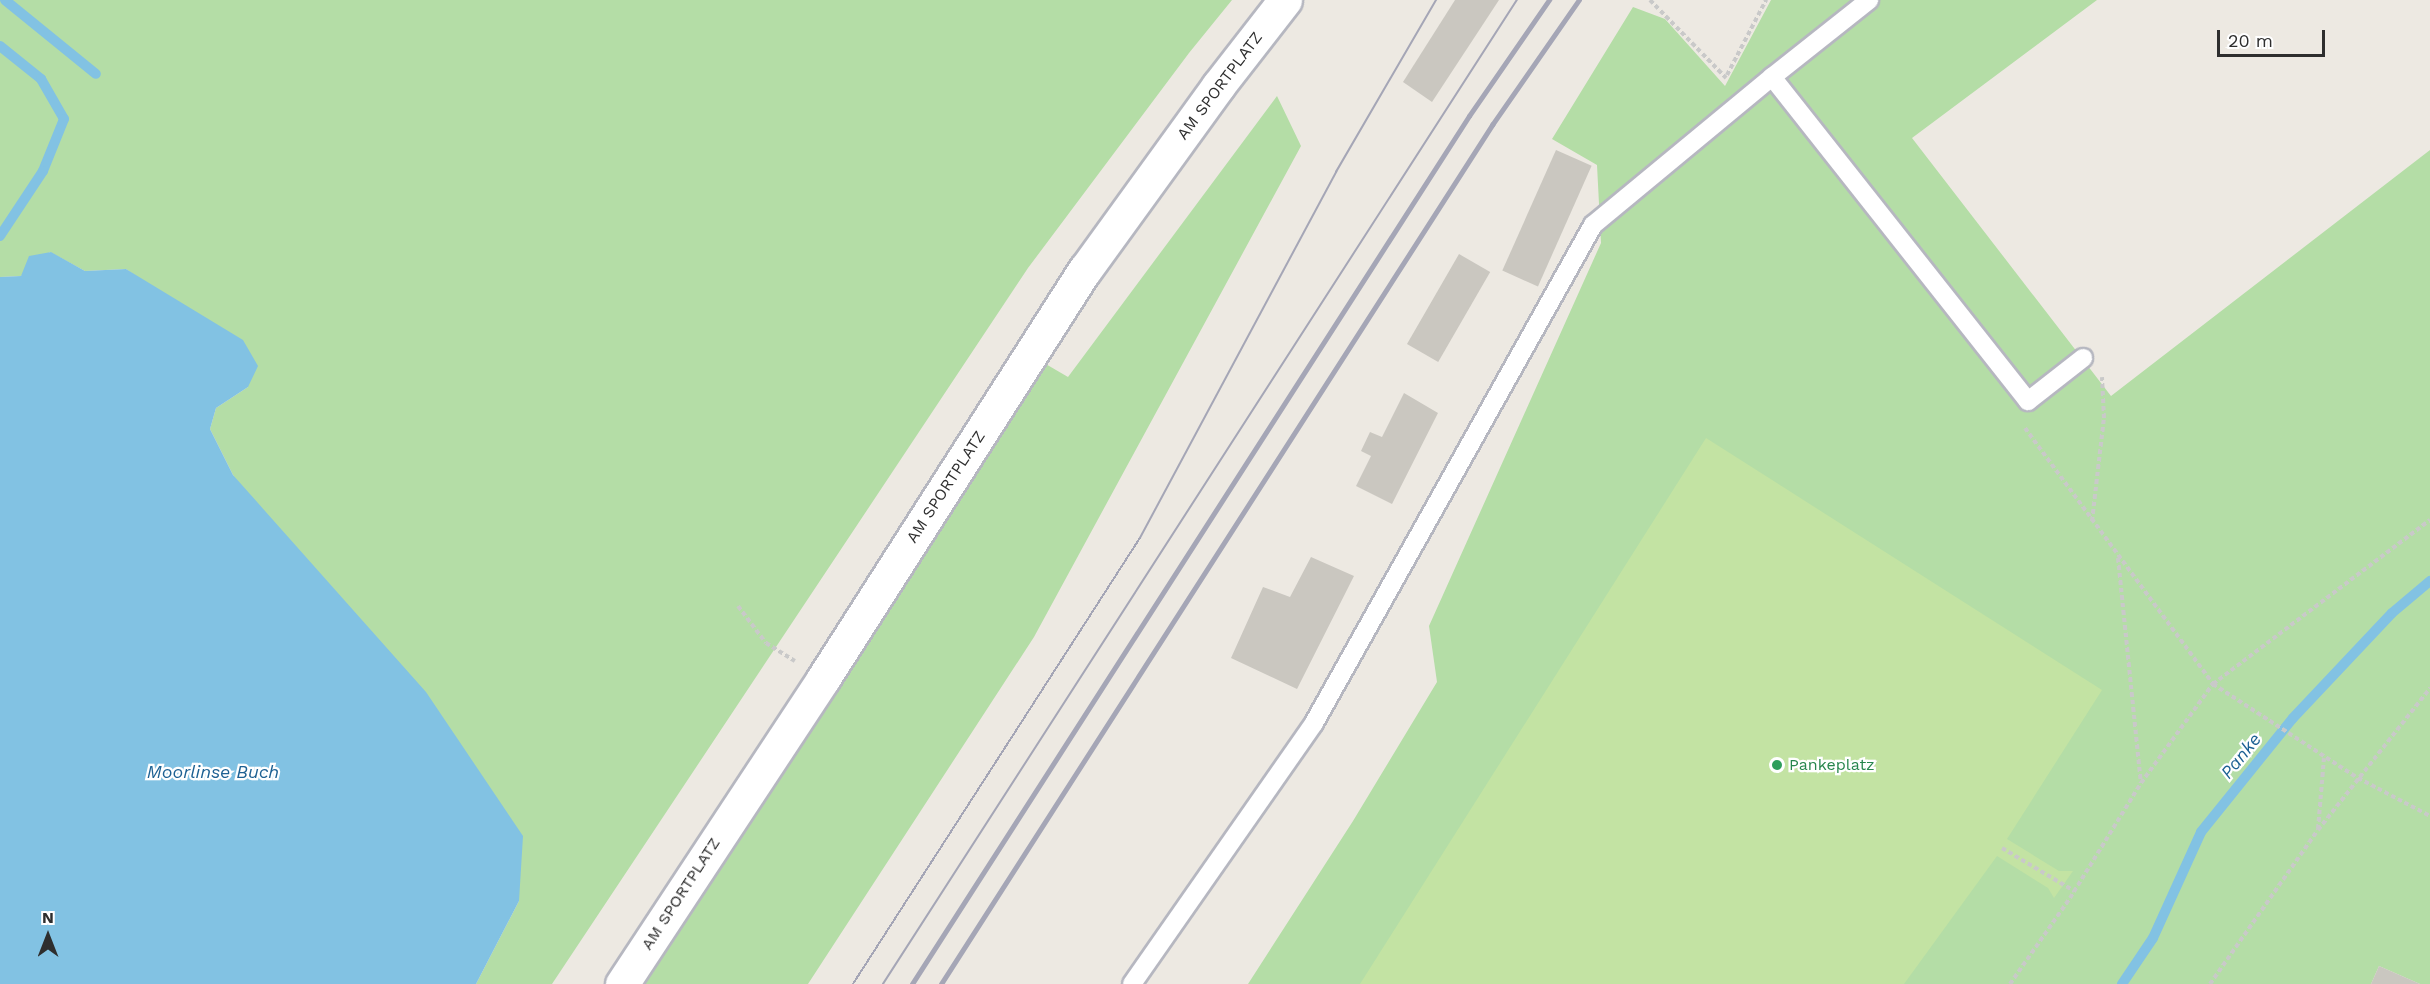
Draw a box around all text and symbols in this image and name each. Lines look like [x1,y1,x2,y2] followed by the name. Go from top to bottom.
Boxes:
[2220,18,2328,56] scale bar
[1173,28,1267,144] street label: AM SPORTPLATZ
[2228,30,2273,51] text: 20 m
[903,427,989,547] street label: AM SPORTPLATZ
[2216,729,2266,783] water label: Panke
[1789,755,1875,775] place label: Pankeplatz
[1770,758,1784,772] marker: Pankeplatz
[147,761,279,783] water label: Moorlinse Buch
[638,834,724,954] street label: AM SPORTPLATZ
[18,906,78,966] north arrow
[42,908,54,927] text: N

